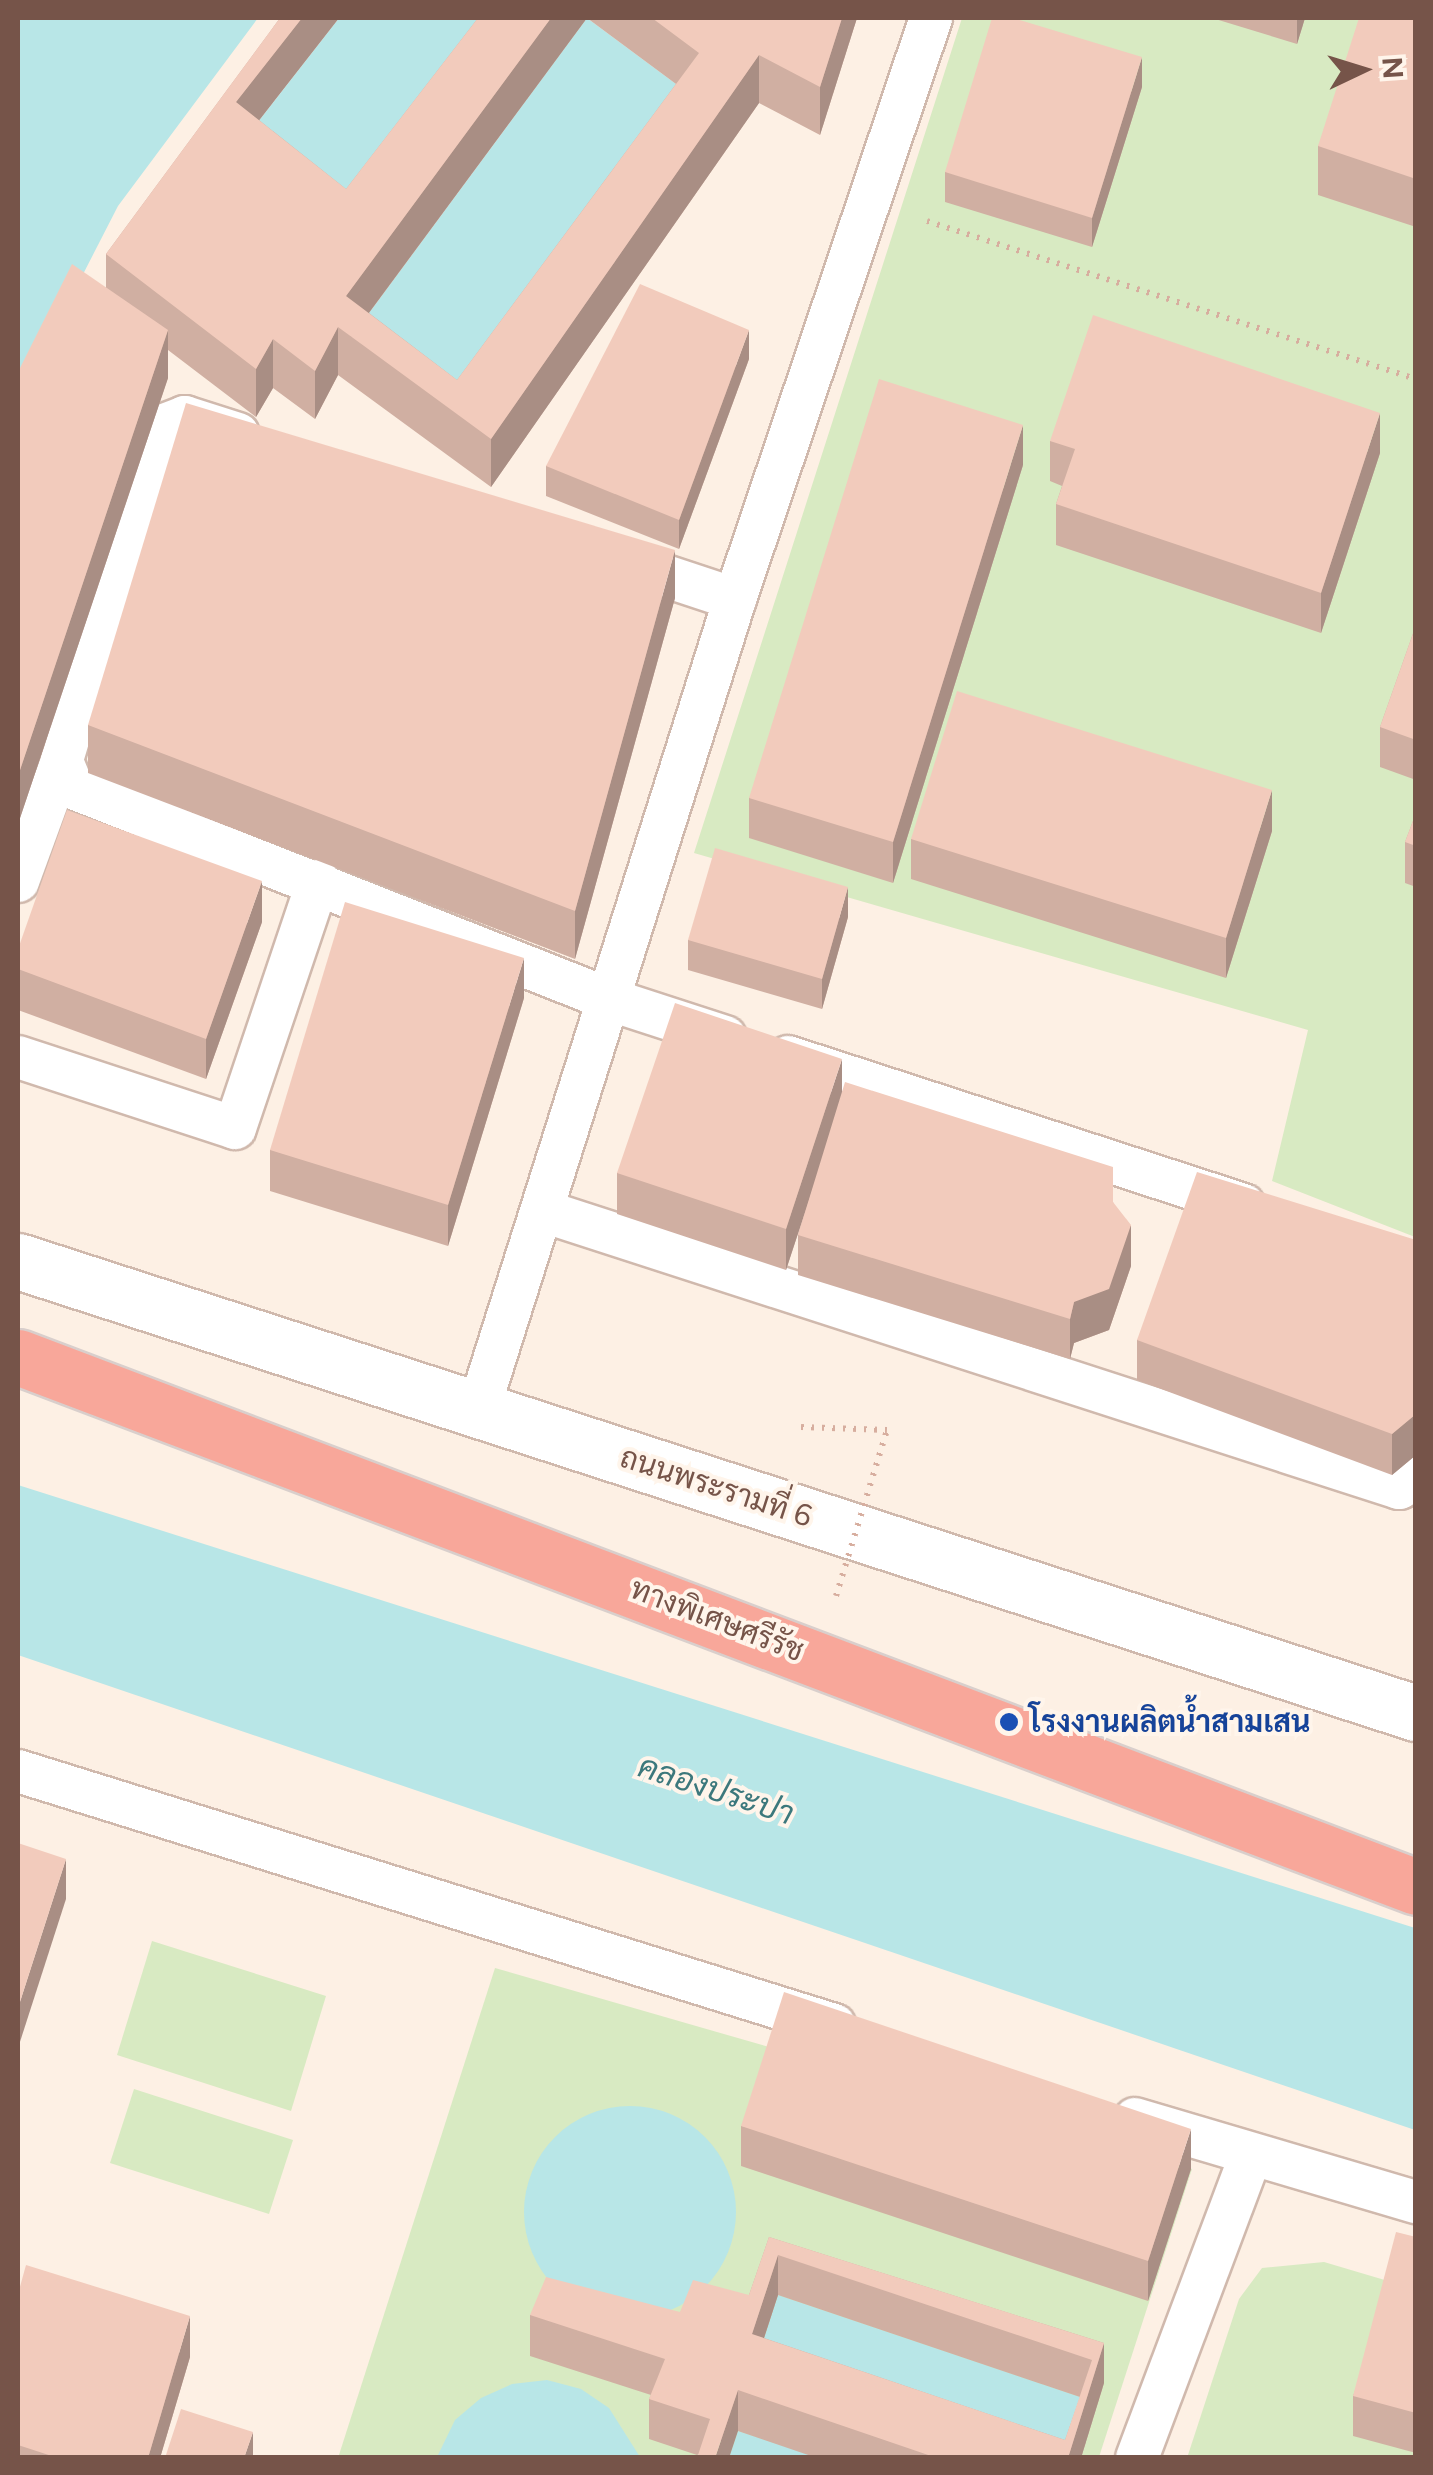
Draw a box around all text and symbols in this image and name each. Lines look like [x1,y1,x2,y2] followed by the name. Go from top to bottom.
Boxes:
[1313,20,1413,120] north arrow
[1375,56,1411,80] text: N
[616,1439,816,1535] street label: ถนนพระรามที่ 6
[625,1571,809,1669] street label: ทางพิเศษศรีรัช
[1029,1704,1311,1740] place label: โรงงานผลิตน้ำสามเสน
[998,1711,1020,1733] marker: โรงงานผลิตน้ำสามเสน
[633,1747,799,1833] water label: คลองประปา

